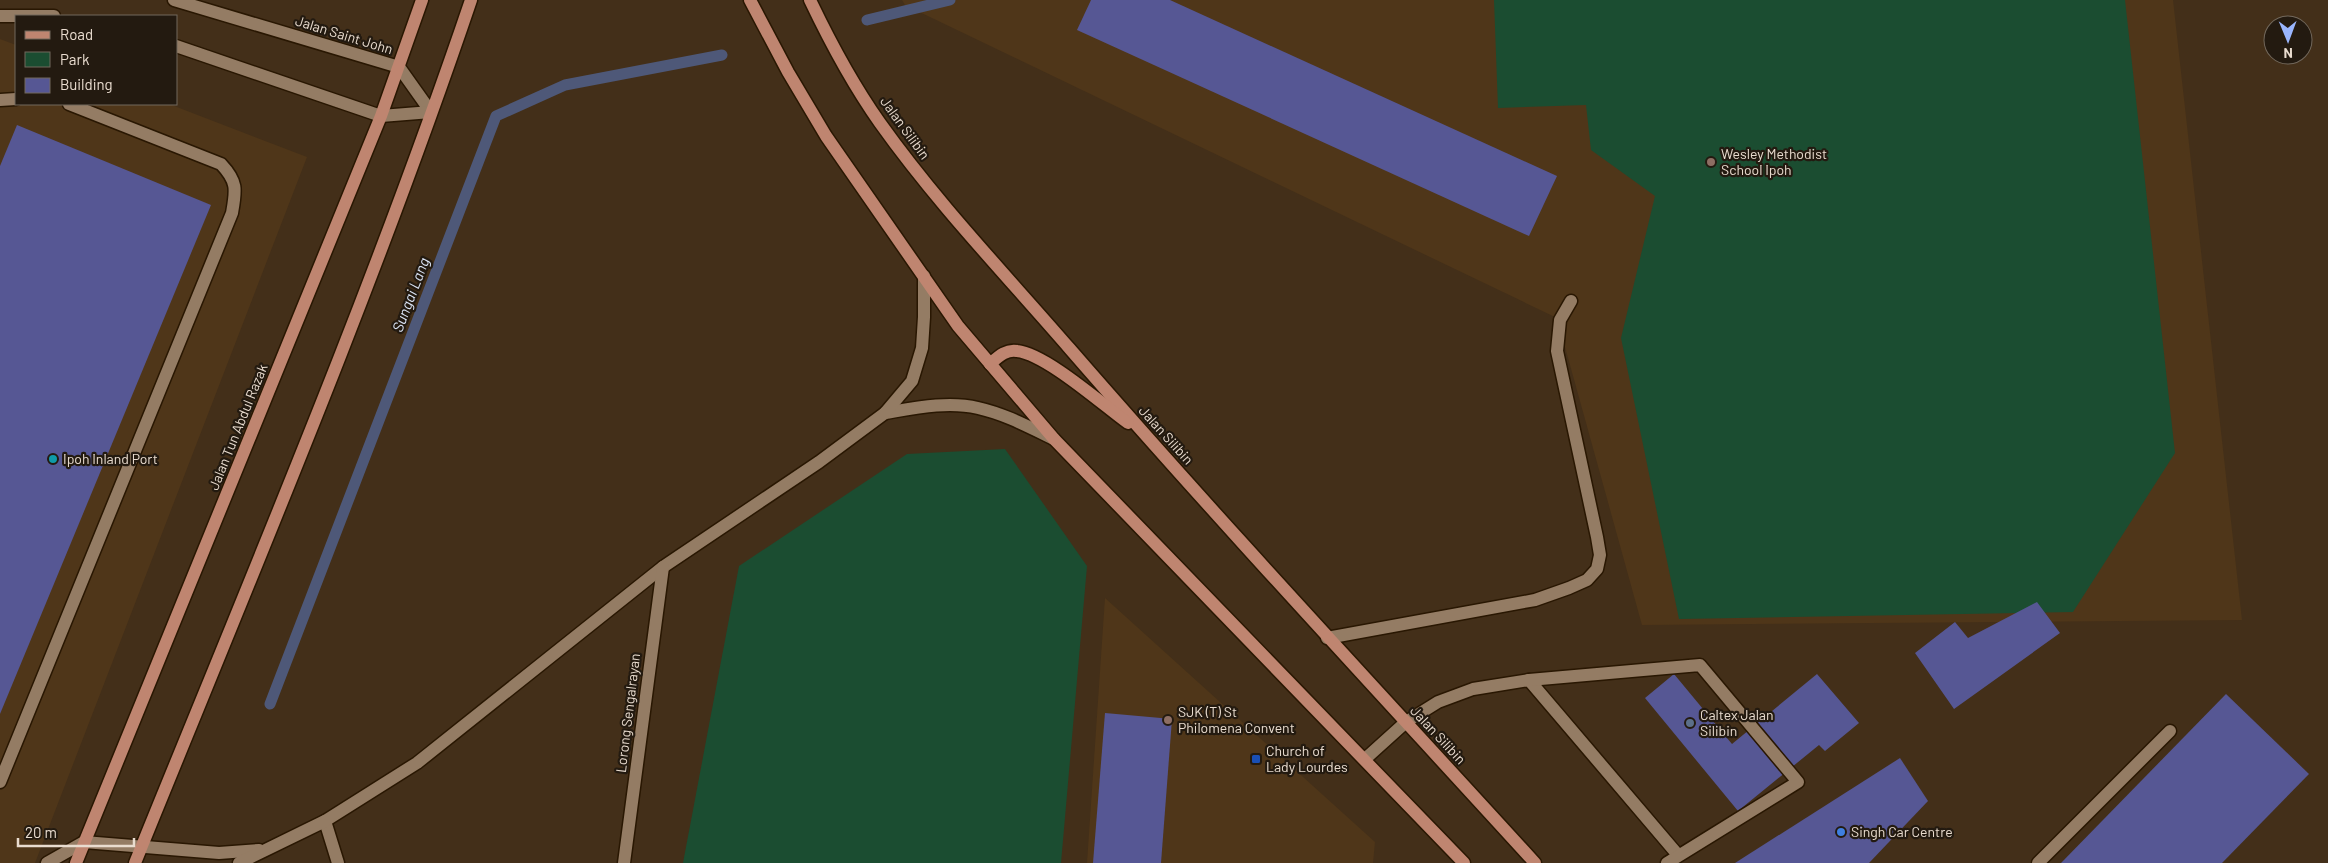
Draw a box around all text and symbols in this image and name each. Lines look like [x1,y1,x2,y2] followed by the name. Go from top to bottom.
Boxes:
[293,12,395,57] street label: Jalan Saint John
[15,15,178,105] legend
[2263,15,2313,65] north arrow
[60,25,93,43] text: Road
[2283,45,2293,62] text: N
[60,50,90,68] text: Park
[60,75,113,93] text: Building
[877,93,934,162] street label: Jalan Silibin
[1721,145,1827,178] place label: Wesley Methodist School Ipoh
[1705,156,1717,168] marker: Wesley Methodist School Ipoh
[388,255,433,334] water label: Sungai Lang
[204,361,271,492] street label: Jalan Tun Abdul Razak
[1136,402,1197,468] street label: Jalan Silibin
[63,450,158,467] place label: Ipoh Inland Port
[47,453,59,465] marker: Ipoh Inland Port
[612,652,643,774] street label: Lorong Sengalrayan
[1407,702,1470,767] street label: Jalan Silibin
[1178,703,1295,736] place label: SJK (T) St Philomena Convent
[1700,706,1774,739] place label: Caltex Jalan Silibin
[1162,714,1174,726] marker: SJK (T) St Philomena Convent
[1684,717,1696,729] marker: Caltex Jalan Silibin
[1266,742,1348,775] place label: Church of Lady Lourdes
[1250,753,1262,765] marker: Church of Lady Lourdes
[18,816,134,848] scale bar
[25,823,57,841] text: 20 m
[1851,823,1953,840] place label: Singh Car Centre
[1835,826,1847,838] marker: Singh Car Centre

